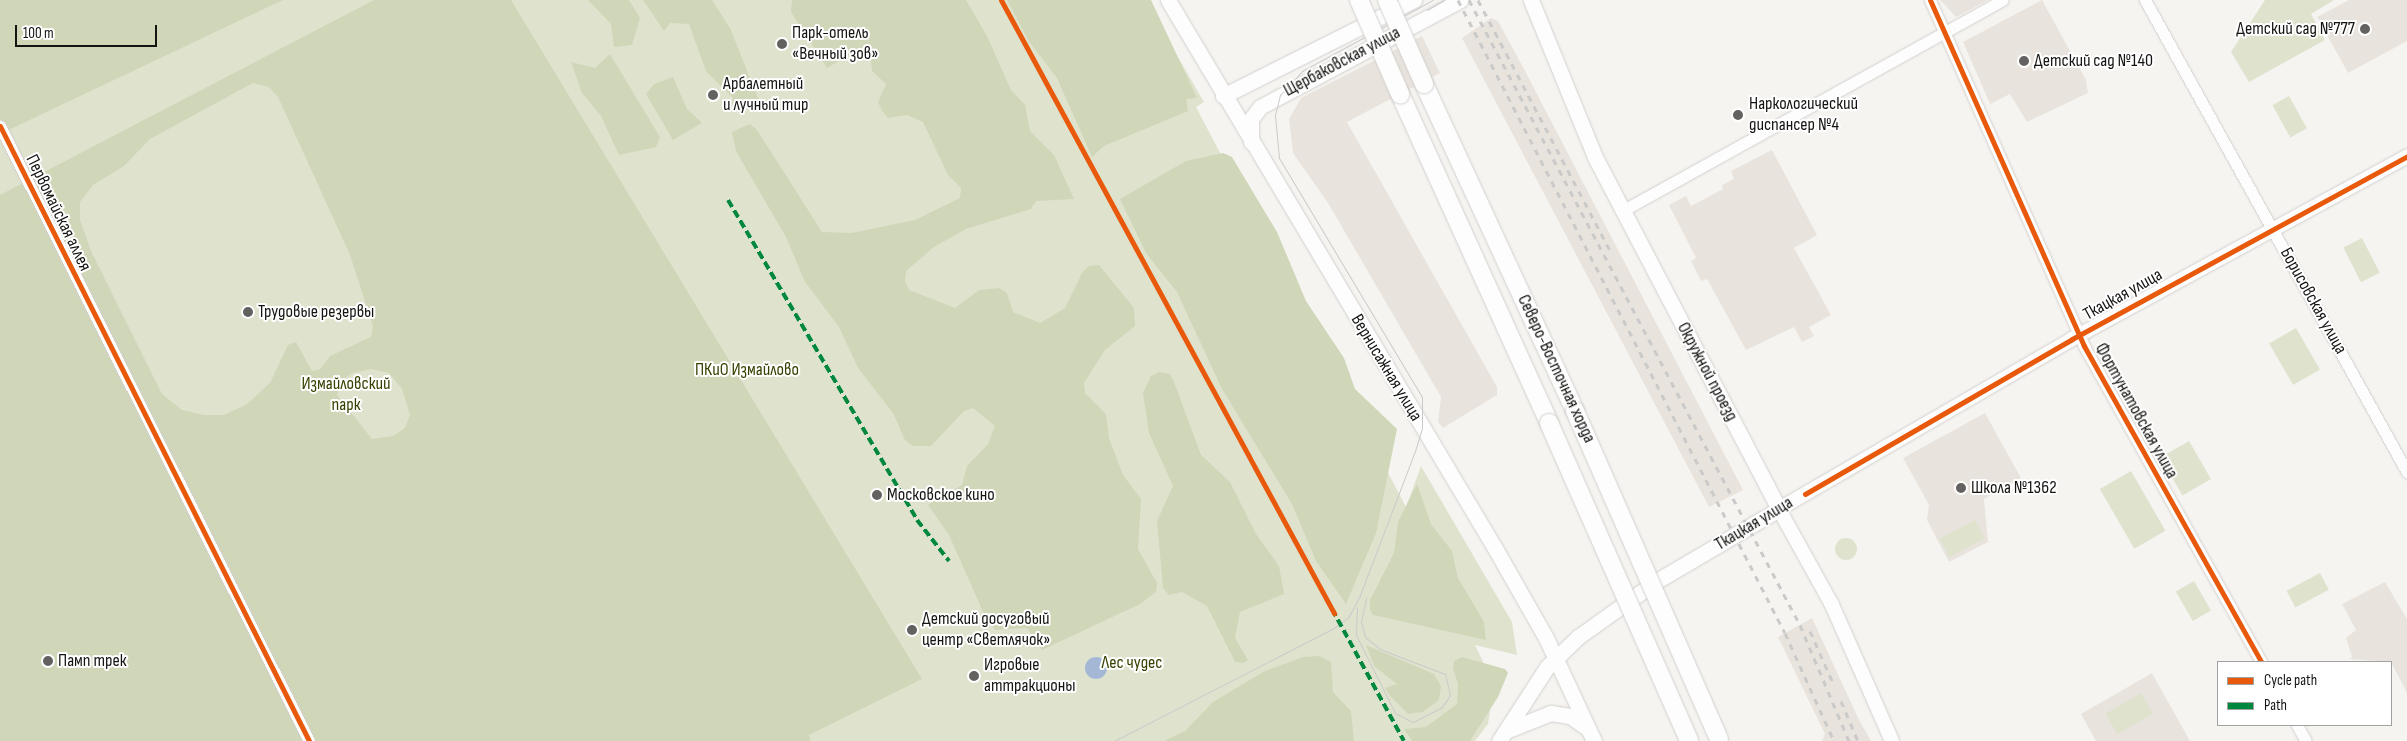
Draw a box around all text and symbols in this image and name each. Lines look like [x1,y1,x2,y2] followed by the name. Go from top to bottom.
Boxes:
[18,15,160,47] scale bar
[2236,18,2355,40] place label: Детский сад №777
[1280,22,1404,102] street label: Щербаковская улица
[792,23,878,66] place label: Парк-отель «Вечный зов»
[2359,23,2371,35] marker: Детский сад №777
[23,24,54,43] text: 100 m
[776,38,788,50] marker: Парк-отель «Вечный зов»
[2034,50,2153,72] place label: Детский сад №140
[2018,55,2030,67] marker: Детский сад №140
[723,74,808,116] place label: Арбалетный и лучный тир
[707,89,719,101] marker: Арбалетный и лучный тир
[1749,94,1858,136] place label: Наркологический диспансер №4
[1731,108,1745,122] marker: Наркологический диспансер №4
[20,151,96,275] street label: Первомайская аллея
[2275,244,2351,358] street label: Борисовская улица
[2080,264,2166,326] street label: Ткацкая улица
[1512,291,1600,447] street label: Северо-Восточная хорда
[258,301,374,323] place label: Трудовые резервы
[242,306,254,318] marker: Трудовые резервы
[1346,311,1426,425] street label: Вернисажная улица
[1672,319,1742,425] street label: Окружной проезд
[2090,339,2182,483] street label: Фортунатовская улица
[695,359,799,381] park label: ПКиО Измайлово
[301,374,391,416] park label: Измайловский парк
[1971,477,2057,499] place label: Школа №1362
[1955,482,1967,494] marker: Школа №1362
[887,484,995,506] place label: Московское кино
[871,489,883,501] marker: Московское кино
[1711,492,1797,556] street label: Ткацкая улица
[922,609,1050,652] place label: Детский досуговый центр «Светлячок»
[906,624,918,636] marker: Детский досуговый центр «Светлячок»
[58,650,126,672] place label: Памп трек
[1101,652,1163,674] park label: Лес чудес
[42,655,54,667] marker: Памп трек
[984,655,1076,698] place label: Игровые аттракционы
[2217,661,2392,726] legend
[968,670,980,682] marker: Игровые аттракционы
[2264,671,2317,690] text: Cycle path
[2264,696,2287,715] text: Path

